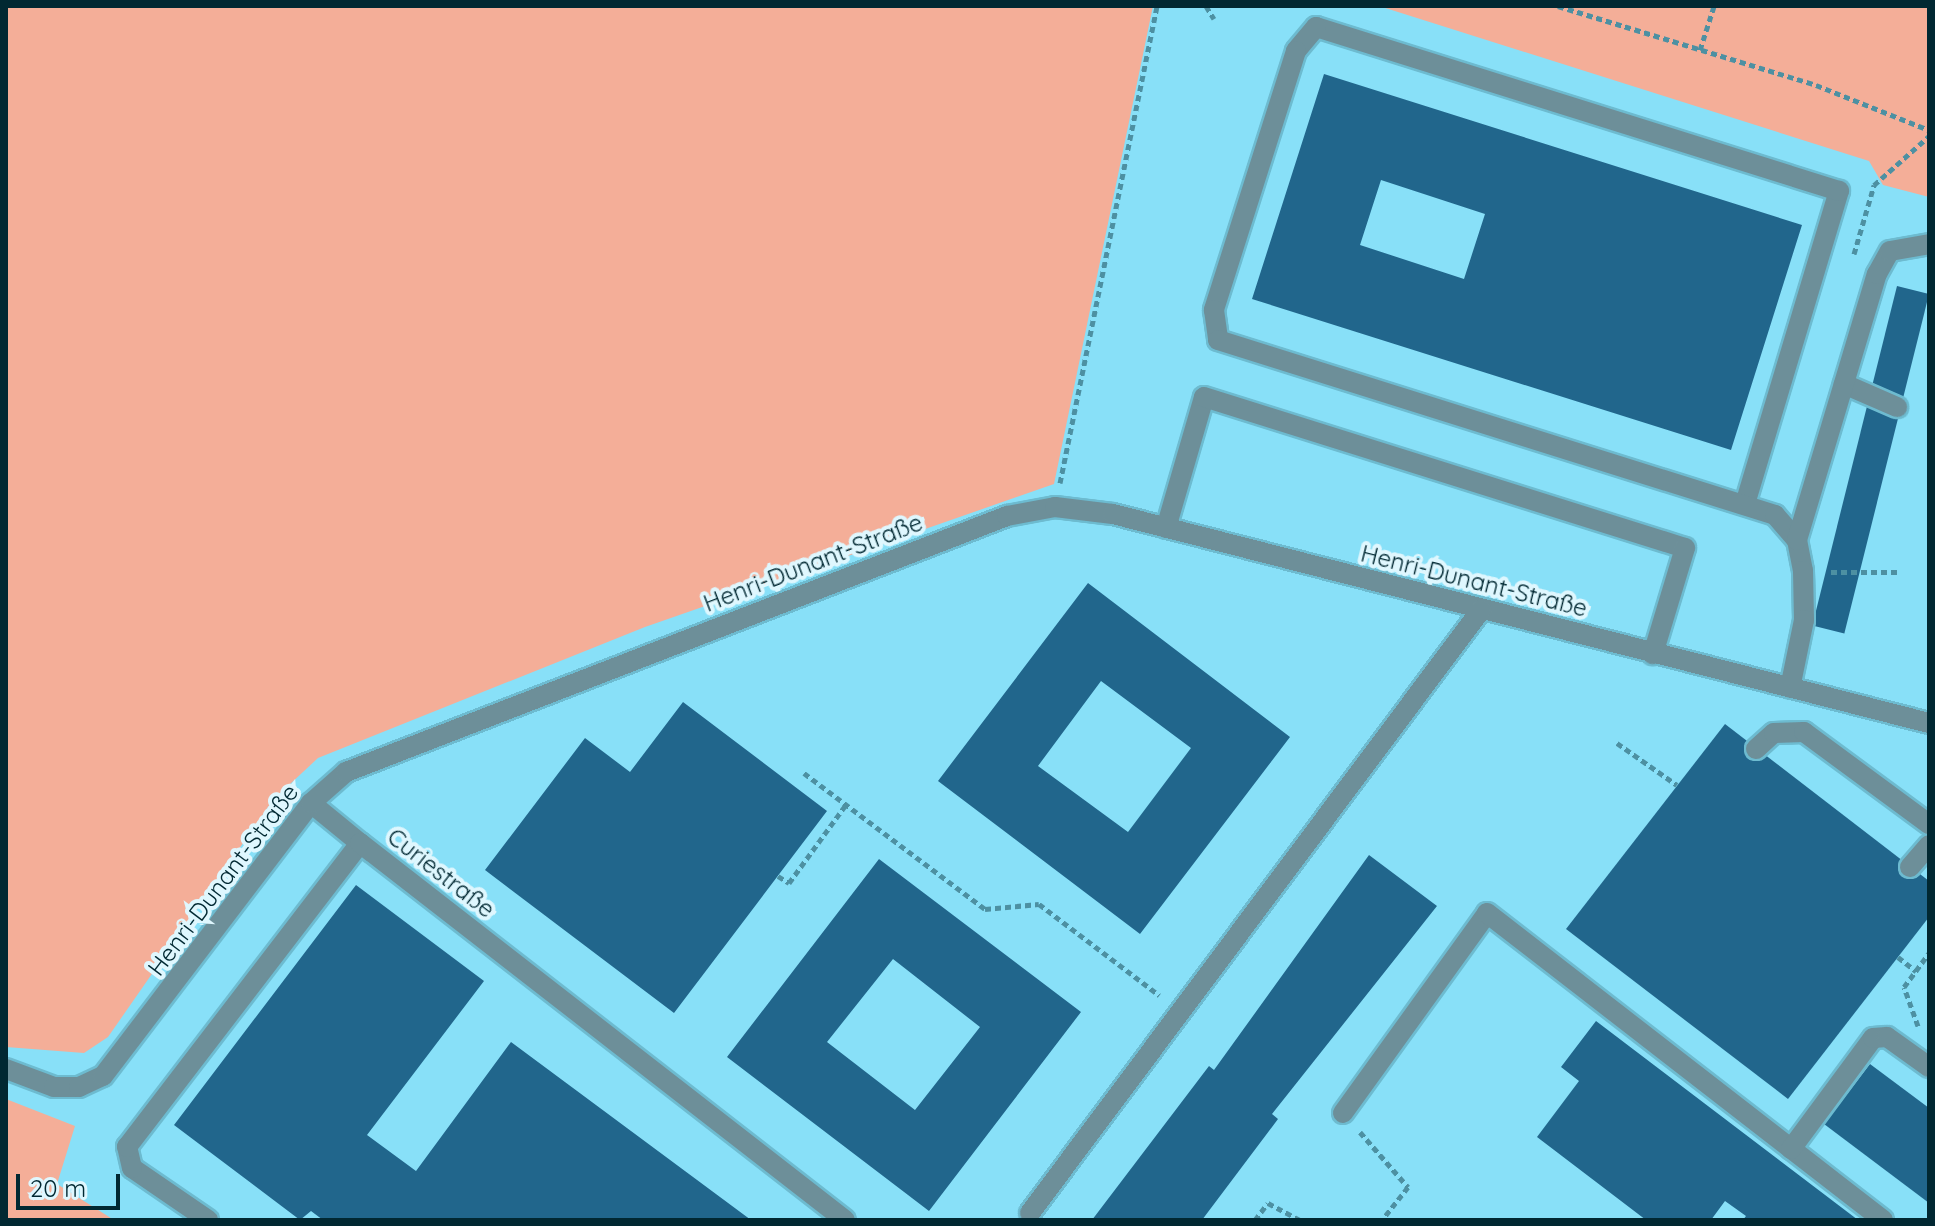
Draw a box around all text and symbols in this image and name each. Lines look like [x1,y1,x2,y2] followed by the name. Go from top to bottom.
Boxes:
[699,508,927,618] street label: Henri-Dunant-Straße
[1358,539,1590,623] street label: Henri-Dunant-Straße
[142,779,304,981] street label: Henri-Dunant-Straße
[382,822,500,924] street label: Curiestraße
[20,1158,124,1208] scale bar
[30,1173,86,1203] text: 20 m

